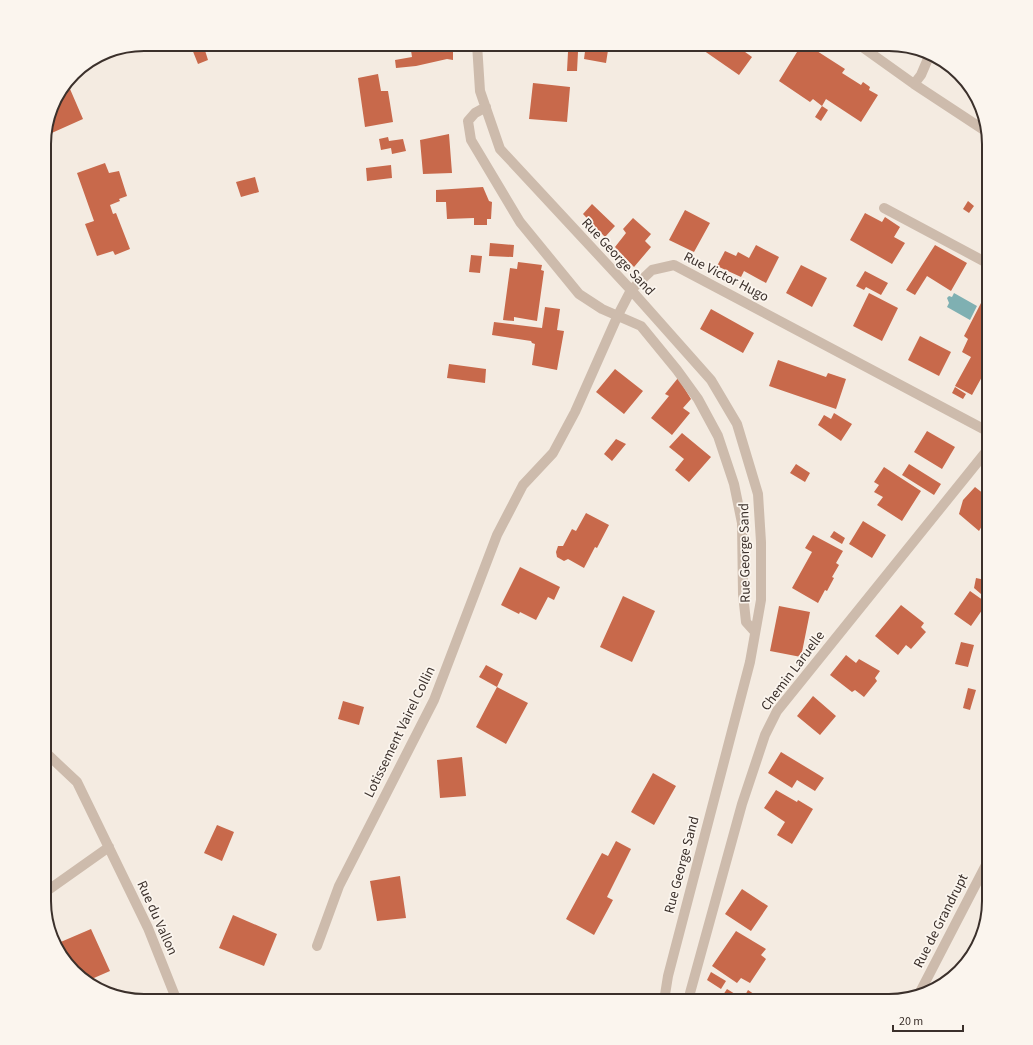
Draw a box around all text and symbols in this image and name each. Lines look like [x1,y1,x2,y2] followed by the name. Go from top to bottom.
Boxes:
[577,214,659,300] street label: Rue George Sand
[680,247,772,307] street label: Rue Victor Hugo
[734,503,756,603] street label: Rue George Sand
[756,627,830,715] street label: Chemin Laruelle
[359,663,441,801] street label: Lotissement Vairel Collin
[659,814,705,916] street label: Rue George Sand
[909,870,973,972] street label: Rue de Grandrupt
[132,877,182,959] street label: Rue du Vallon
[893,1007,963,1033] scale bar
[899,1013,923,1030] text: 20 m

